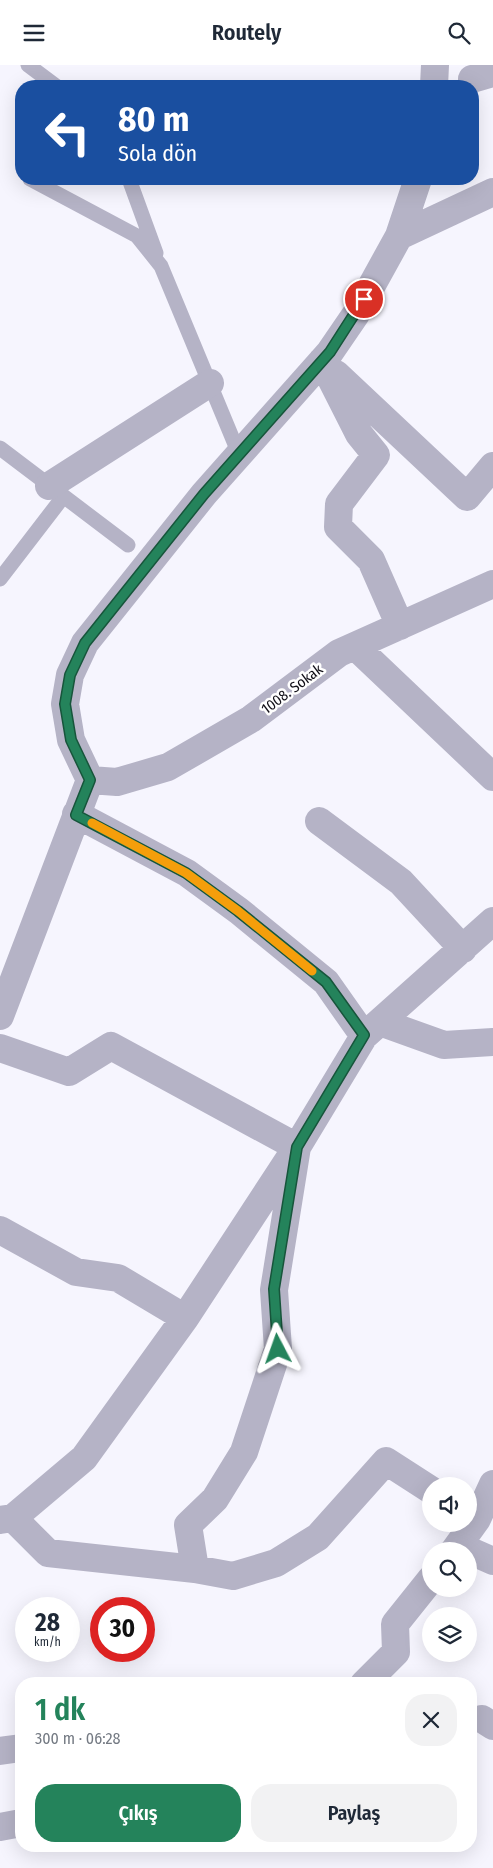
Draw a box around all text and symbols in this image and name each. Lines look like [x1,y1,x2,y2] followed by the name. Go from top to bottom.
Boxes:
[20,19,48,47] icon: menu
[212,19,281,46] text: Routely
[445,19,473,47] icon: search
[118,98,190,140] text: 80 m
[35,100,100,165] icon: left
[118,140,197,167] text: Sola dön
[343,278,385,320] pin
[350,285,378,313] icon: arrive
[258,660,326,718] street label: 1008. Sokak
[251,1322,303,1374] position arrow
[422,1477,477,1662] map controls
[422,1477,477,1532] button: sound
[422,1542,477,1597] button: search
[90,1597,155,1662] speed limit sign: 30
[422,1607,477,1662] button: layers
[35,1608,60,1638] text: 28
[34,1635,61,1649] text: km/h
[35,1692,85,1728] text: 1 dk
[405,1694,457,1746] button: close
[35,1729,121,1748] text: 300 m · 06:28
[35,1784,241,1842] button: Çıkış
[251,1784,457,1842] button: Paylaş

